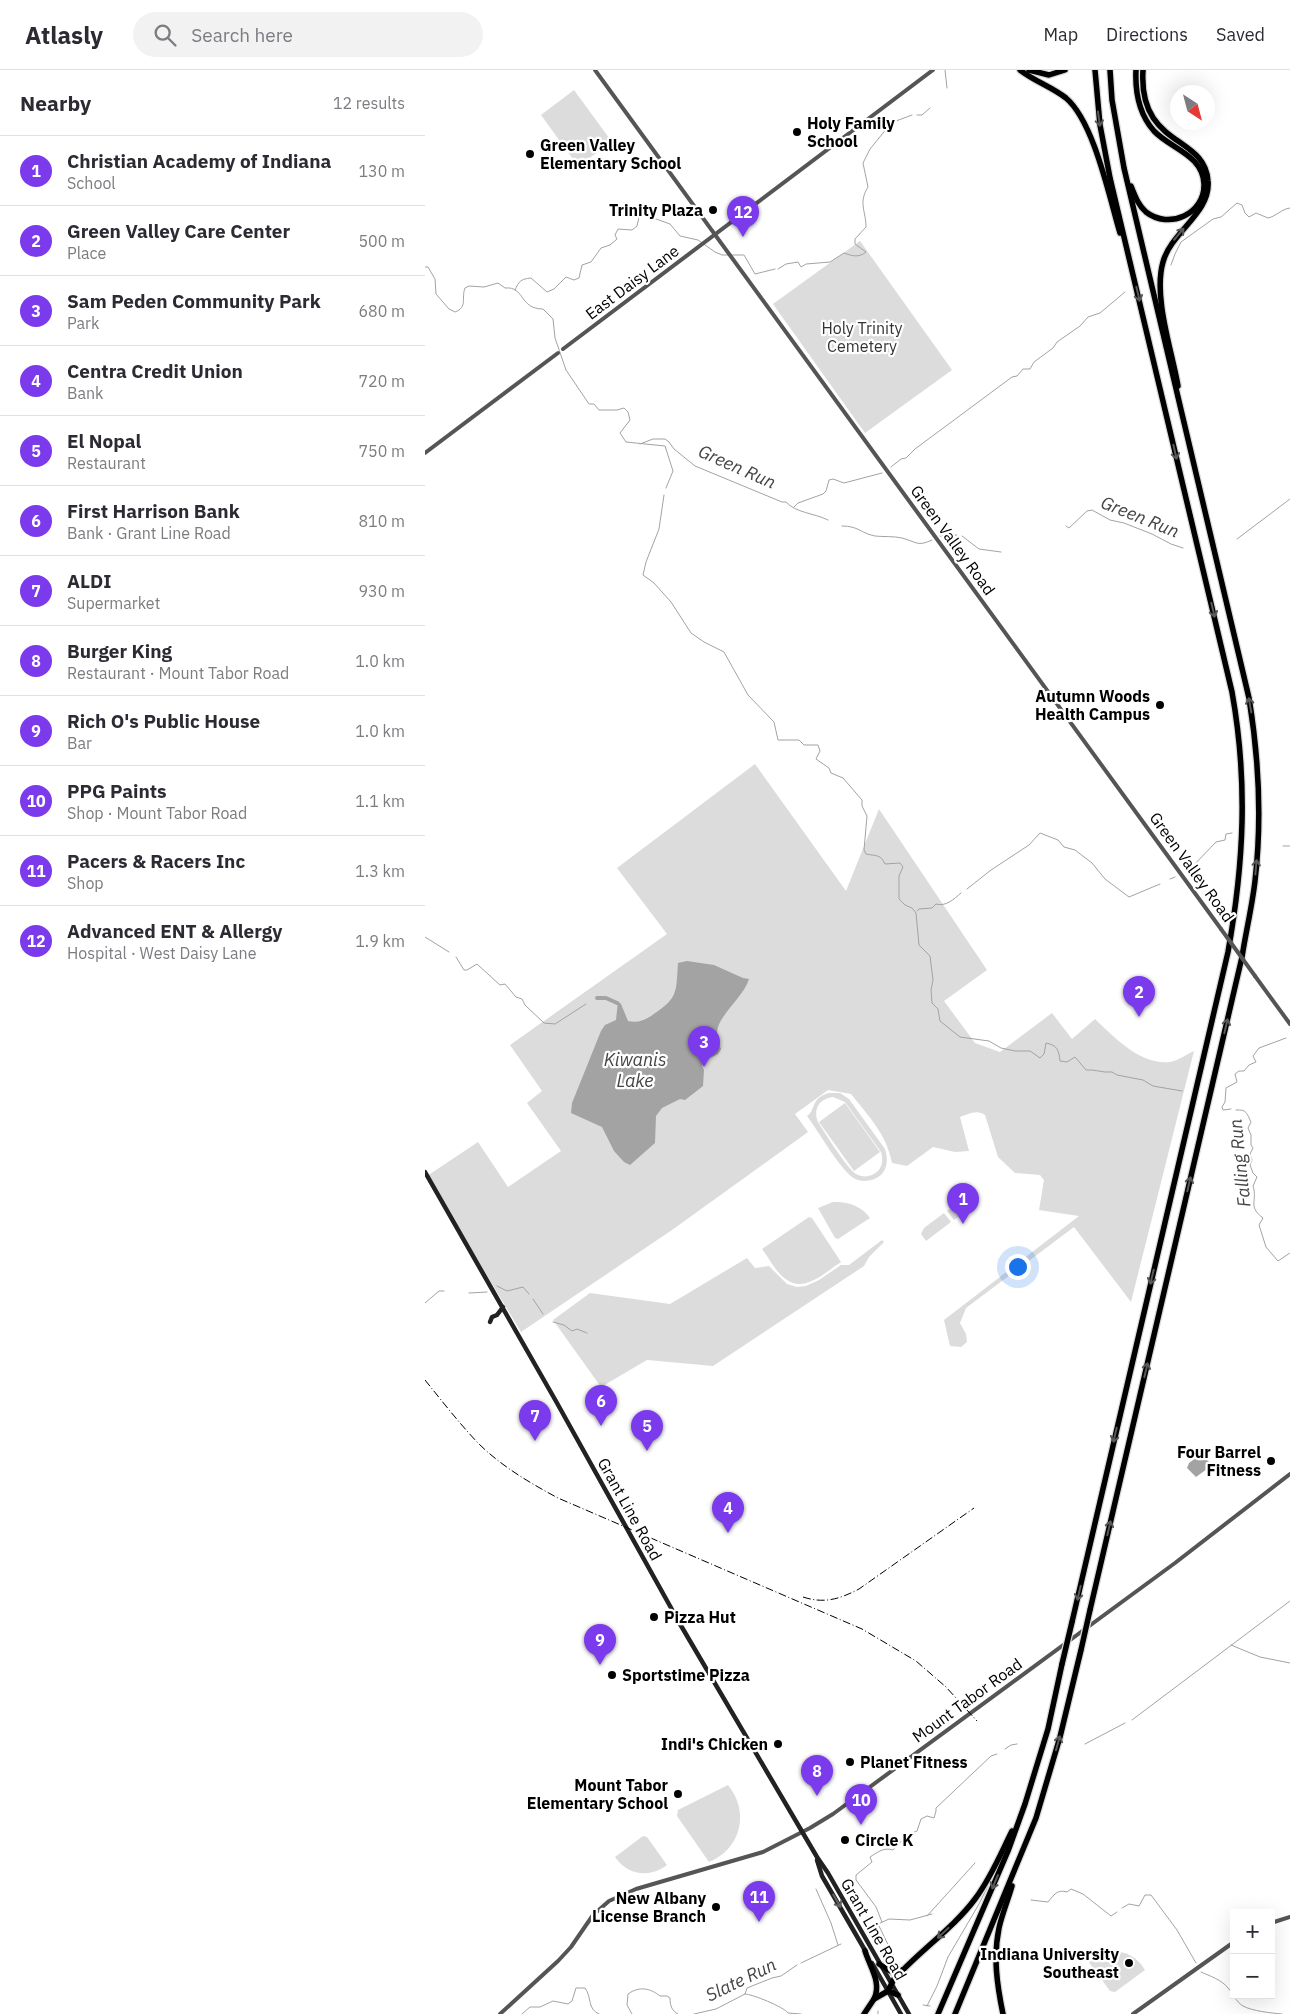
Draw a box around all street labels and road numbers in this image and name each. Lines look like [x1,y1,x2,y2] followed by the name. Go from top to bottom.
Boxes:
[581,240,683,324] street label: East Daisy Lane
[906,481,1000,599] street label: Green Valley Road
[1145,808,1239,926] street label: Green Valley Road
[594,1454,666,1564] street label: Grant Line Road
[908,1653,1026,1747] street label: Mount Tabor Road
[837,1874,911,1984] street label: Grant Line Road

